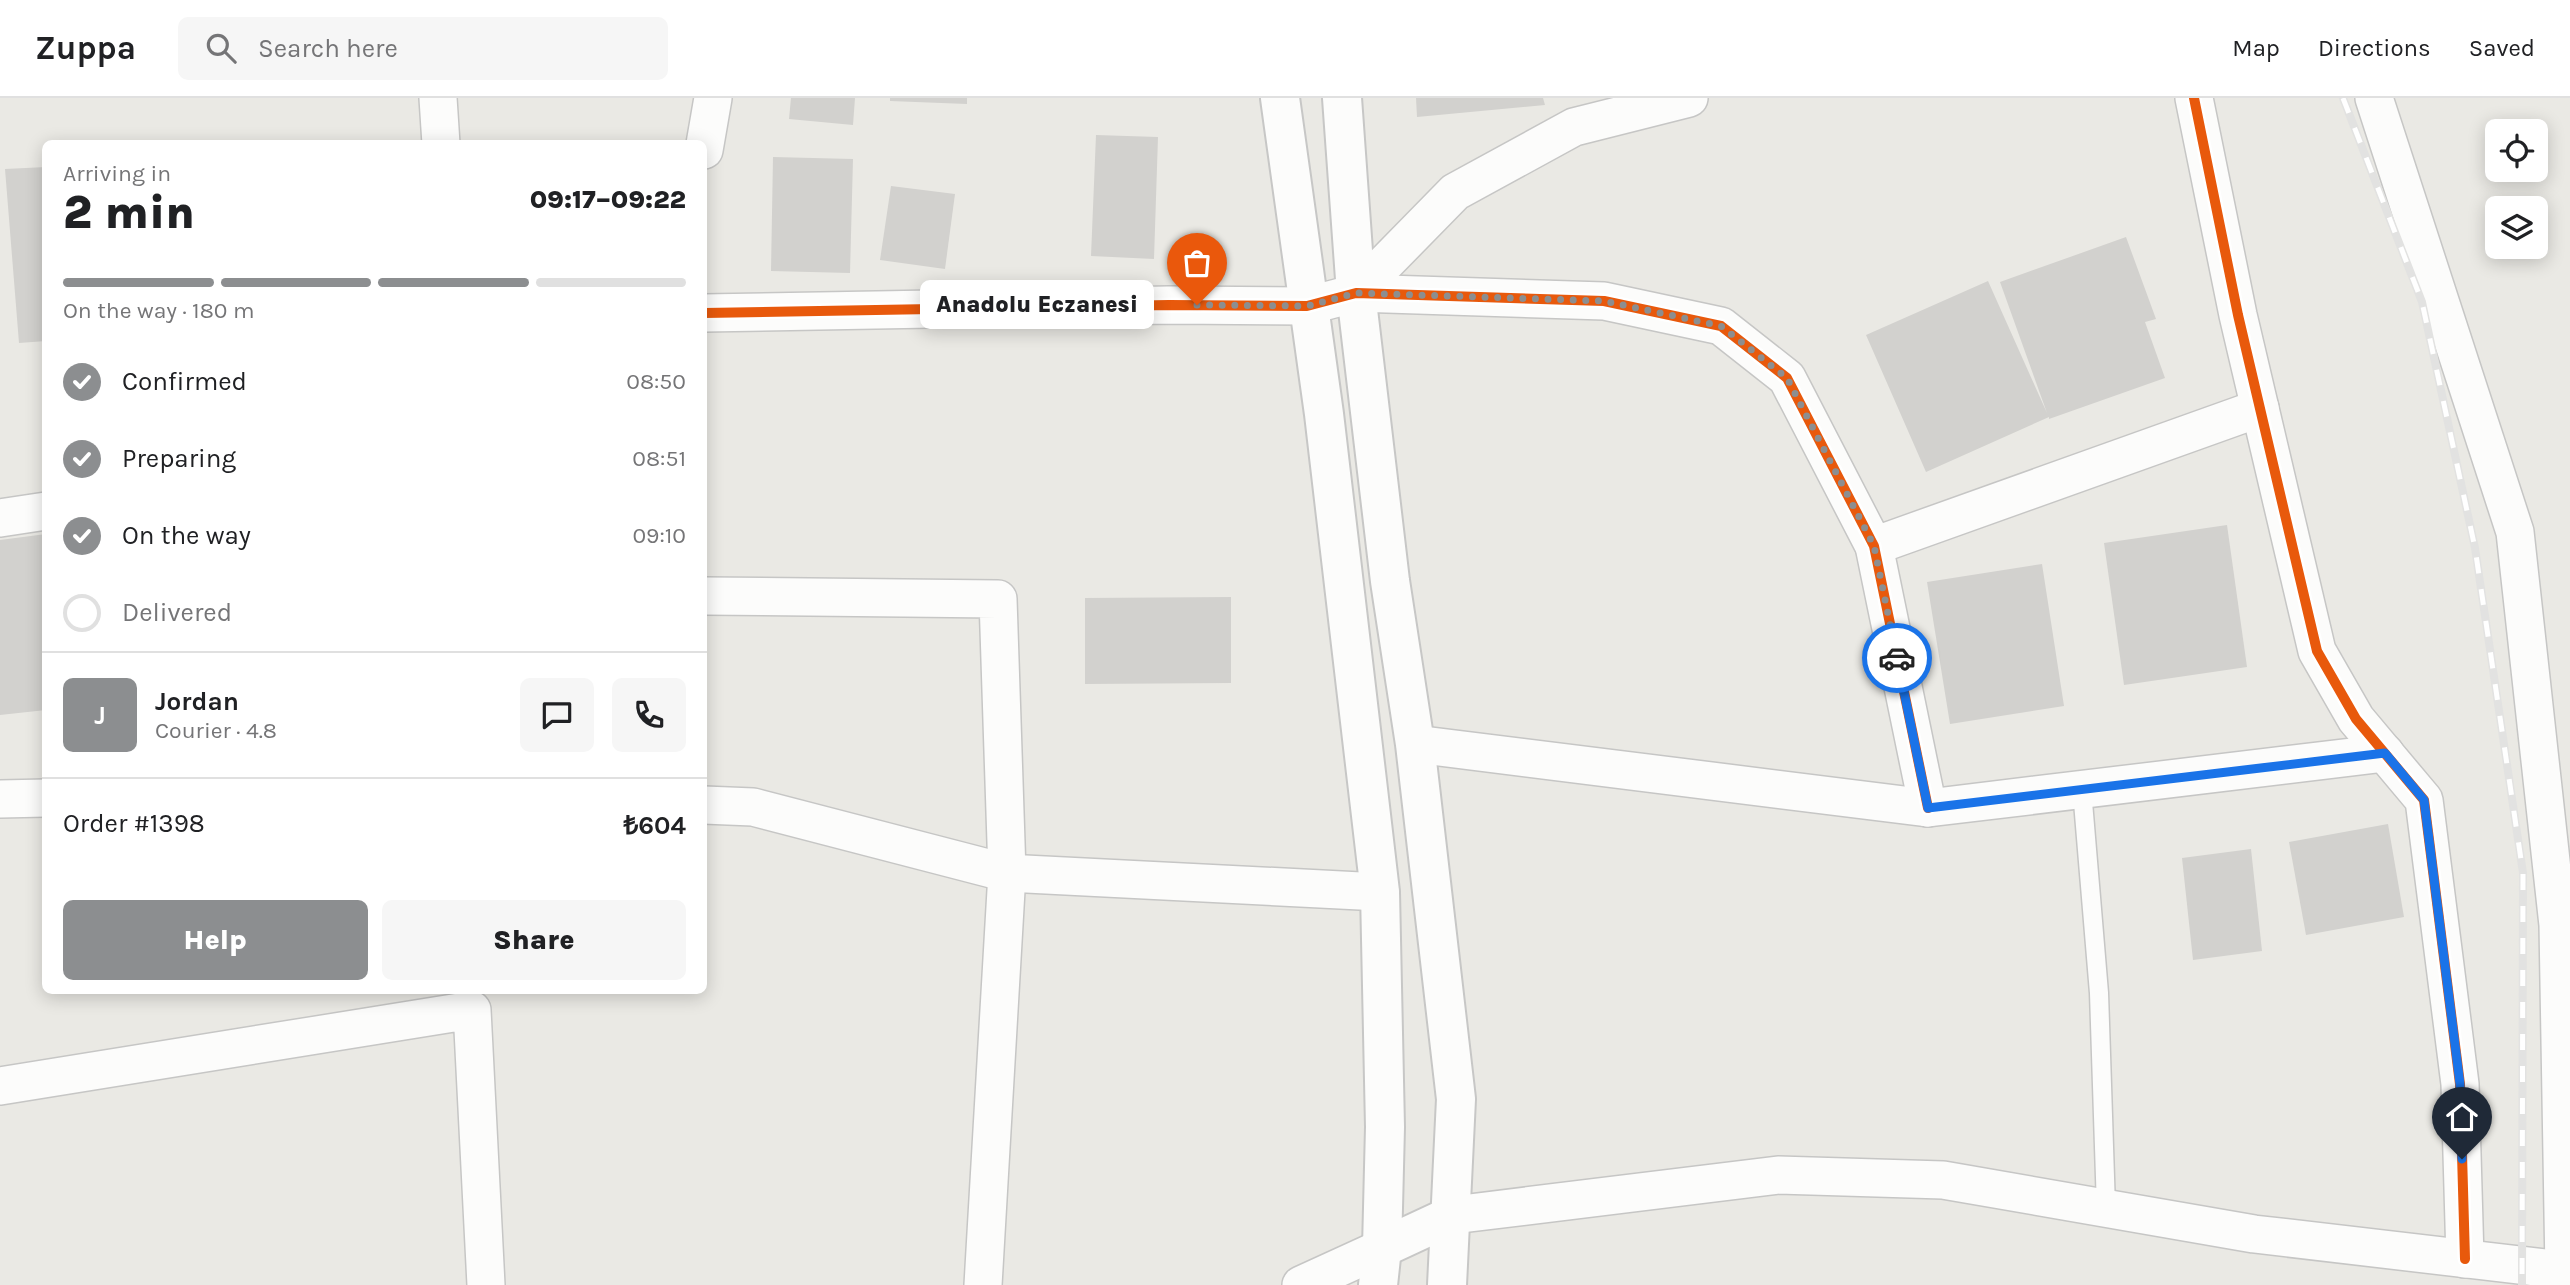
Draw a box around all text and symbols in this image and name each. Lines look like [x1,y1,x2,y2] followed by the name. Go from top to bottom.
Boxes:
[178,17,668,80] search box
[35,29,136,67] text: Zuppa
[202,29,240,67] icon: search
[258,33,398,64] text: Search here
[2232,34,2280,62] text: Map
[2318,34,2431,62] text: Directions
[2469,34,2535,62] text: Saved
[2485,119,2548,259] map controls
[2485,119,2548,182] button: locate
[63,160,171,187] text: Arriving in
[530,184,686,215] text: 09:17–09:22
[63,186,195,240] text: 2 min
[2485,196,2548,259] button: layers
[1167,233,1227,305] pin
[1178,244,1216,282] icon: bag
[920,280,1155,330] callout: Anadolu Eczanesi
[936,291,1138,318] text: Anadolu Eczanesi
[63,297,254,324] text: On the way · 180 m
[63,363,101,401] icon: check
[122,366,247,397] text: Confirmed
[626,368,686,395] text: 08:50
[63,440,101,478] icon: check
[122,443,236,474] text: Preparing
[632,445,686,472] text: 08:51
[63,517,101,555] icon: check
[122,520,251,551] text: On the way
[632,522,686,549] text: 09:10
[122,597,232,628] text: Delivered
[1862,623,1932,693] courier
[1878,639,1916,677] icon: car
[520,678,594,752] button: chat
[612,678,686,752] button: phone
[155,686,239,717] text: Jordan
[94,700,106,731] text: J
[155,717,277,744] text: Courier · 4.8
[63,808,205,839] text: Order #1398
[623,810,686,841] text: ₺604
[63,900,368,980] button: Help
[382,900,686,980] button: Share
[2432,1087,2492,1159] pin
[2443,1098,2481,1136] icon: home

